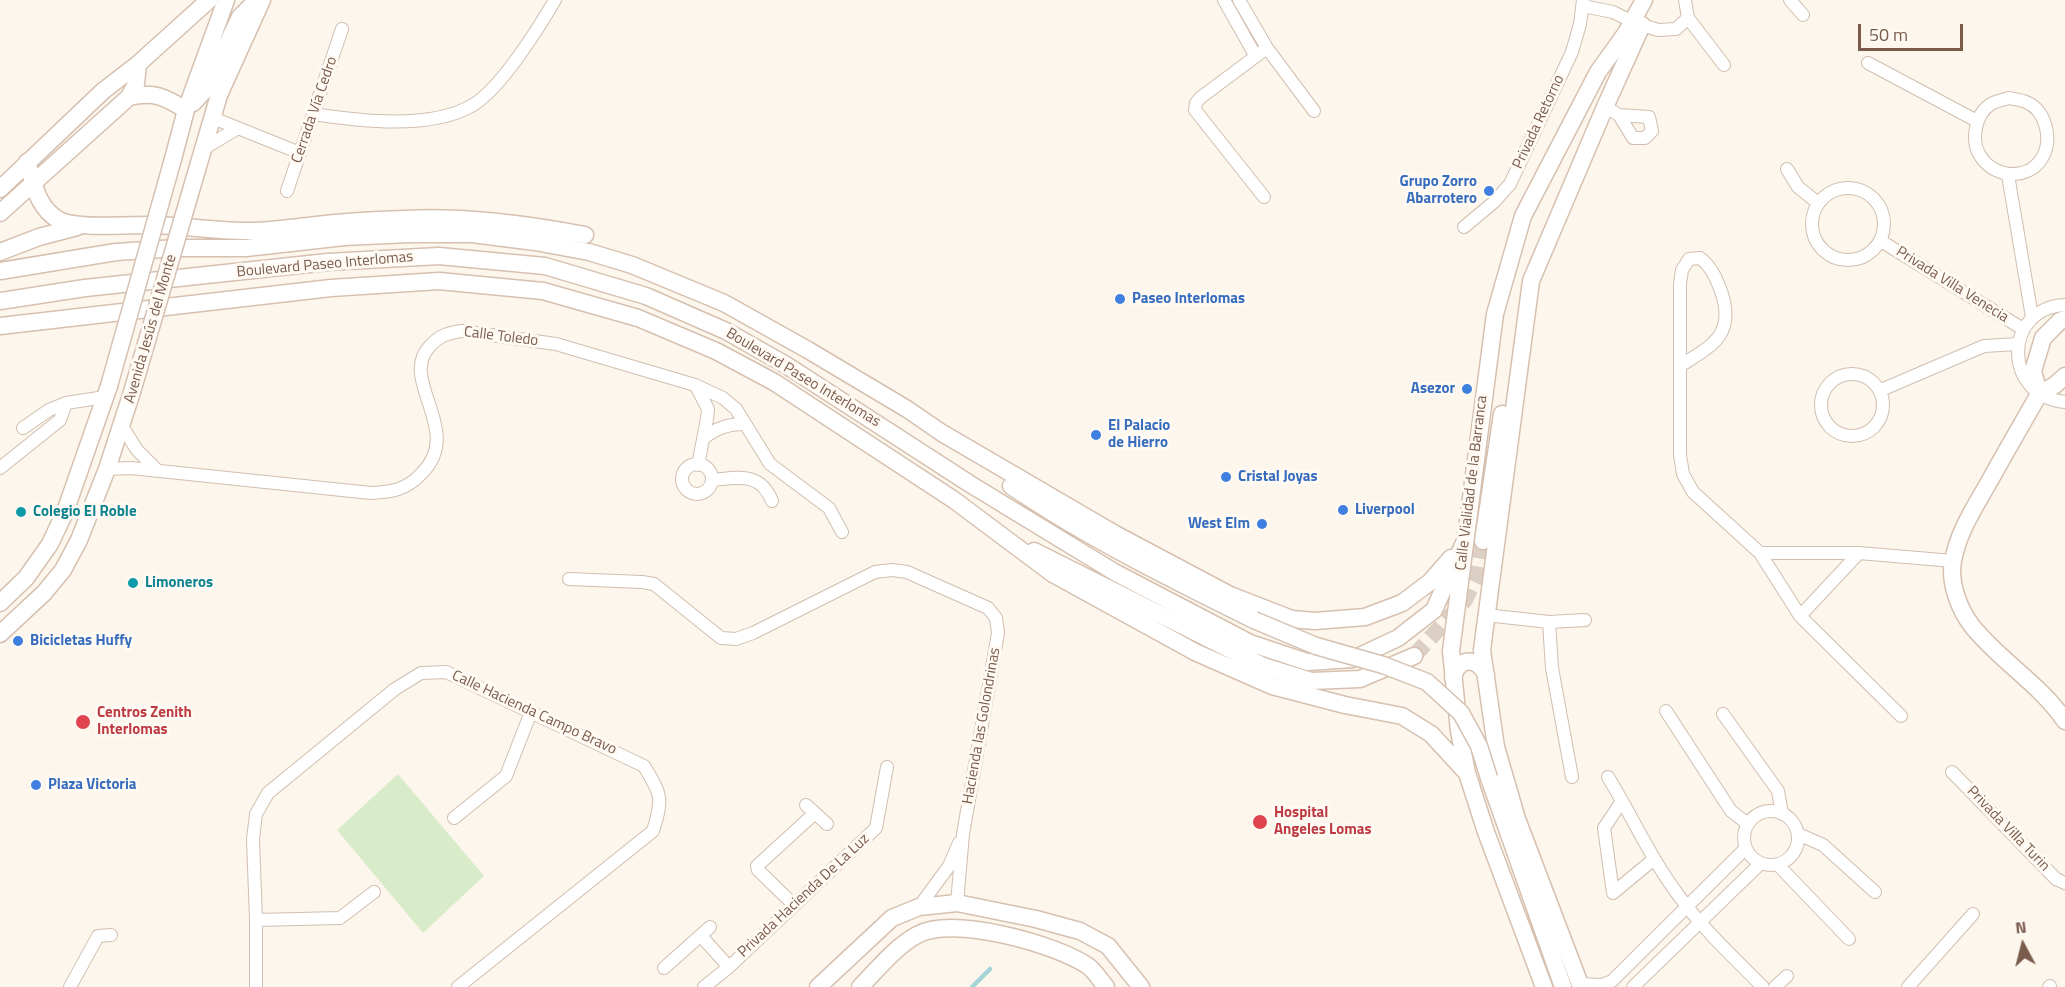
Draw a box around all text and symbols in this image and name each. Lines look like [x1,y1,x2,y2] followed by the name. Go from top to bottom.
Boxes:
[1861,12,1966,50] scale bar
[1869,21,1908,48] text: 50 m
[288,54,342,166] street label: Cerrada Vía Cedro
[1509,72,1569,172] street label: Privada Retorno
[1400,173,1477,208] place label: Grupo Zorro Abarrotero
[1482,184,1496,198] marker: Grupo Zorro Abarrotero
[1892,243,2012,327] street label: Privada Villa Venecia
[236,248,414,282] street label: Boulevard Paseo Interlomas
[121,252,181,406] street label: Avenida Jesús del Monte
[1132,290,1245,308] place label: Paseo Interlomas
[1113,292,1127,306] marker: Paseo Interlomas
[463,324,539,350] street label: Calle Toledo
[722,325,884,431] street label: Boulevard Paseo Interlomas
[1411,380,1455,398] place label: Asezor
[1460,382,1474,396] marker: Asezor
[1452,394,1492,572] street label: Calle Vialidad de la Barranca
[1108,417,1170,452] place label: El Palacio de Hierro
[1089,428,1103,442] marker: El Palacio de Hierro
[1238,468,1318,486] place label: Cristal Joyas
[1219,470,1233,484] marker: Cristal Joyas
[1355,501,1415,519] place label: Liverpool
[33,503,137,521] place label: Colegio El Roble
[1336,503,1350,517] marker: Liverpool
[14,505,28,519] marker: Colegio El Roble
[1188,515,1250,533] place label: West Elm
[1255,517,1269,531] marker: West Elm
[145,574,213,592] place label: Limoneros
[126,576,140,590] marker: Limoneros
[30,632,132,650] place label: Bicicletas Huffy
[11,634,25,648] marker: Bicicletas Huffy
[959,646,1005,806] street label: Hacienda las Golondrinas
[449,667,619,759] street label: Calle Hacienda Campo Bravo
[97,704,192,739] place label: Centros Zenith Interlomas
[74,713,92,731] marker: Centros Zenith Interlomas
[48,776,136,794] place label: Plaza Victoria
[29,778,43,792] marker: Plaza Victoria
[1963,783,2053,875] street label: Privada Villa Turin
[1274,804,1371,839] place label: Hospital Angeles Lomas
[1251,813,1269,831] marker: Hospital Angeles Lomas
[735,830,873,962] street label: Privada Hacienda De La Luz
[1993,915,2053,975] north arrow
[2014,915,2028,940] text: N

